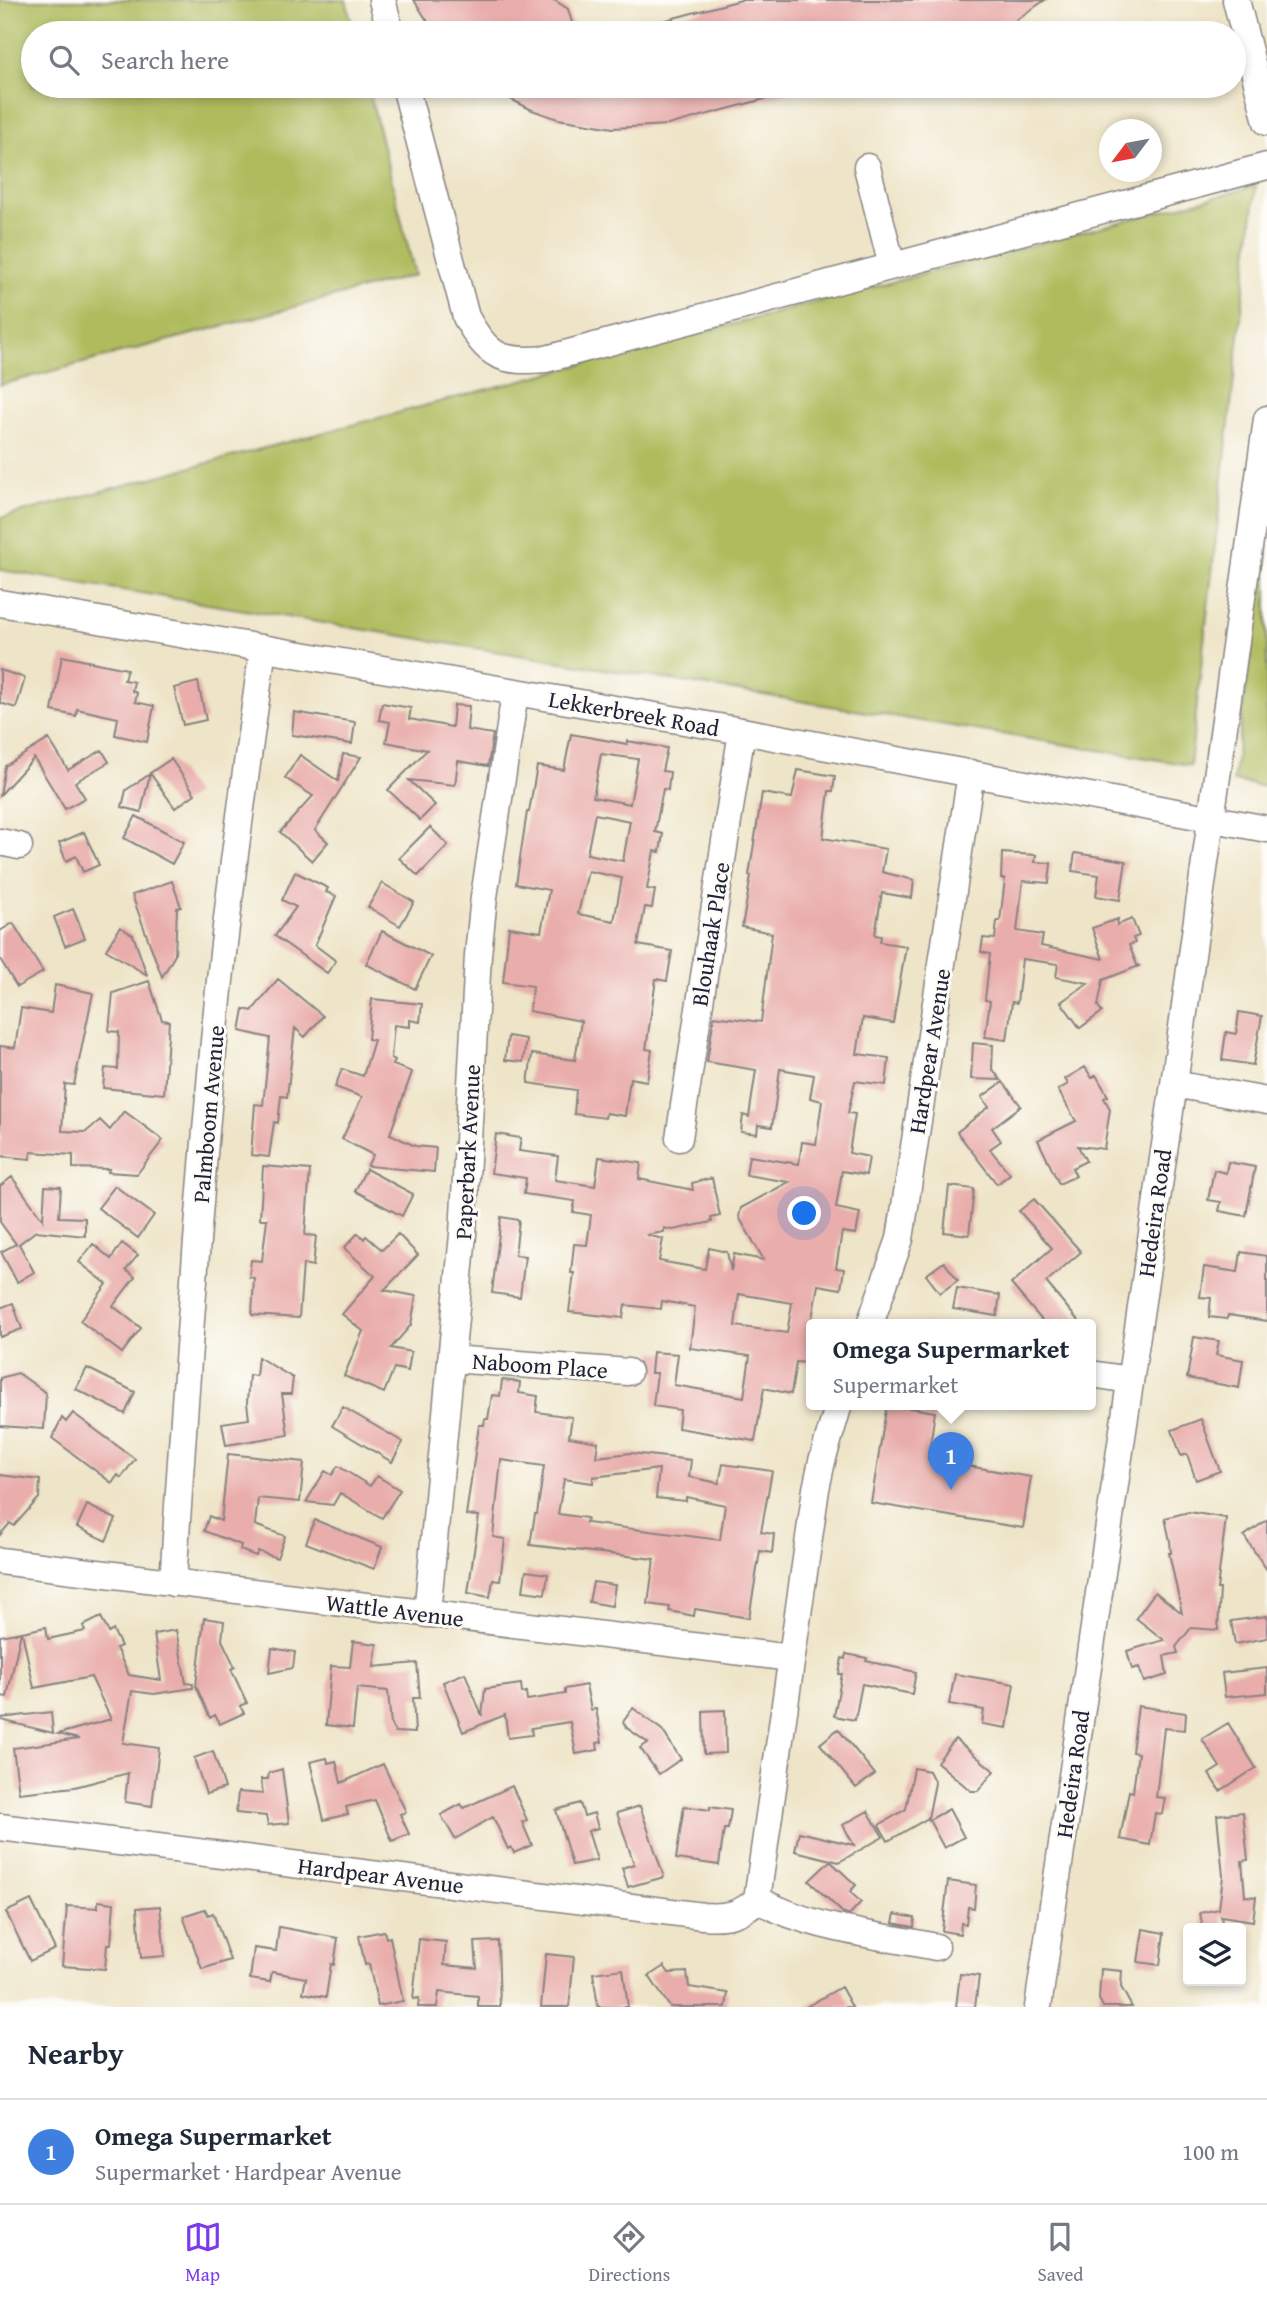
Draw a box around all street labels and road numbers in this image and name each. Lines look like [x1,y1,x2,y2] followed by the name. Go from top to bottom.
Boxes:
[546,682,723,744] street label: Lekkerbreek Road
[682,859,738,1009] street label: Blouhaak Place
[900,966,958,1136] street label: Hardpear Avenue
[184,1024,232,1204] street label: Palmboom Avenue
[446,1063,488,1241] street label: Paperbark Avenue
[1129,1146,1179,1279] street label: Hedeira Road
[471,1344,609,1386] street label: Naboom Place
[324,1585,466,1635] street label: Wattle Avenue
[1047,1707,1097,1840] street label: Hedeira Road
[296,1848,466,1902] street label: Hardpear Avenue

